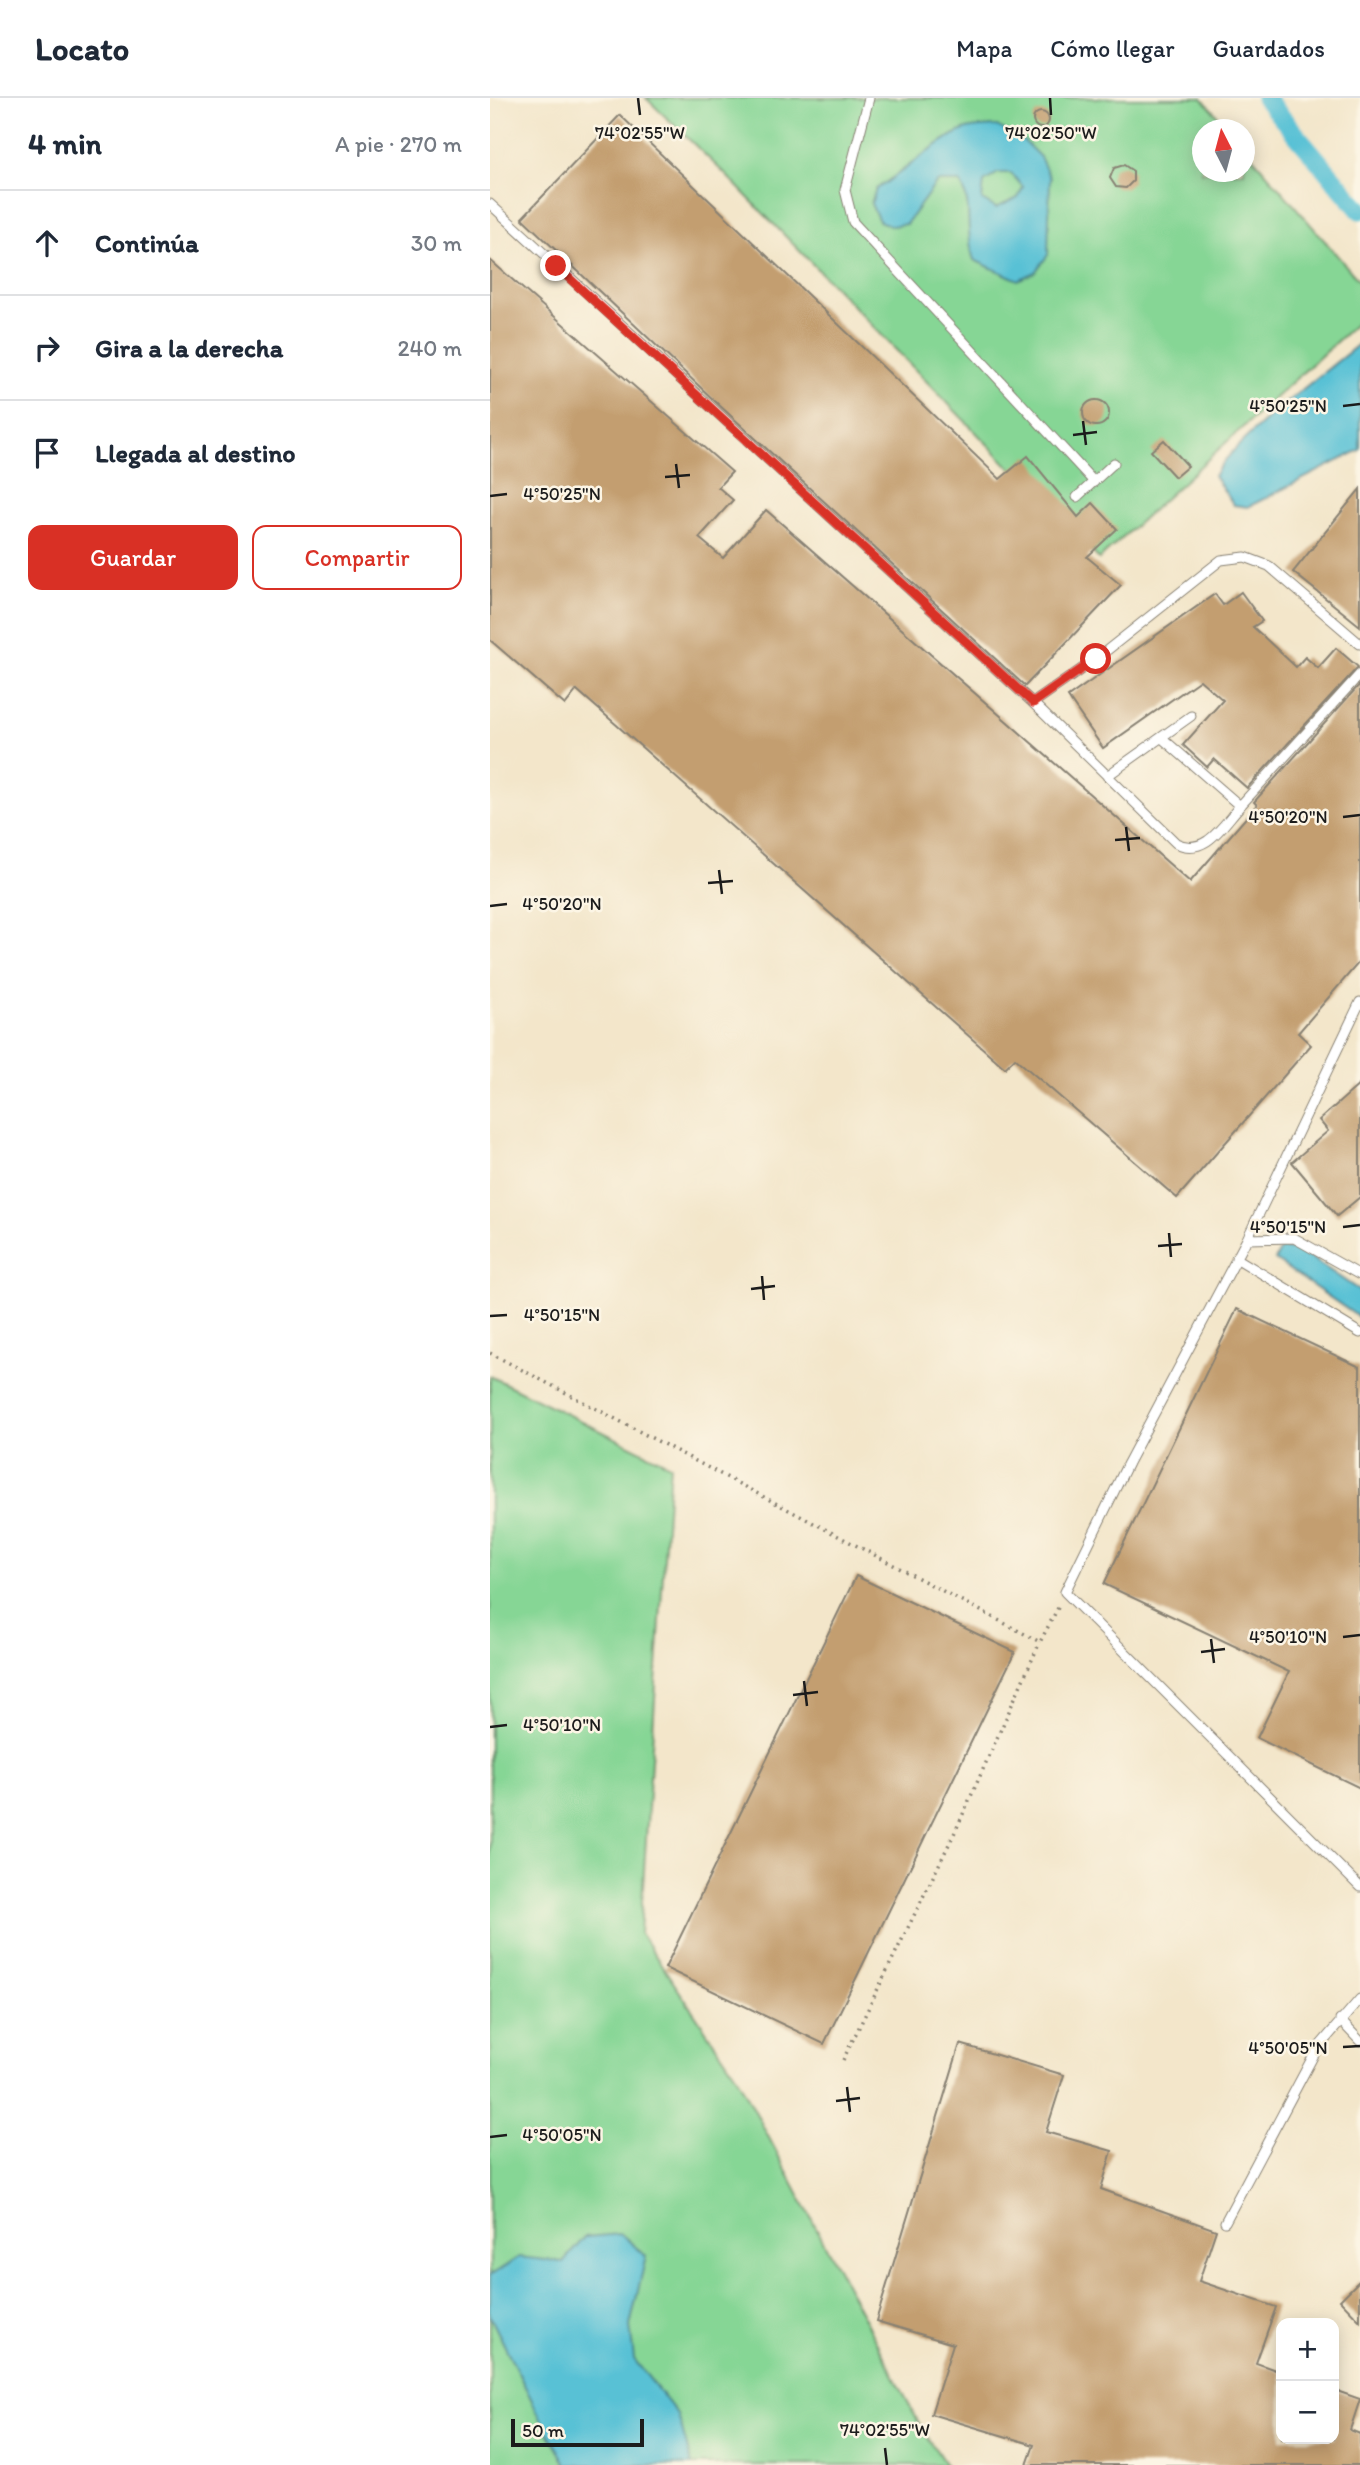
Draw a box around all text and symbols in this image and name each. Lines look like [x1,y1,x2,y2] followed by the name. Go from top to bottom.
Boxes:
[35,29,129,68] text: Locato
[956,34,1012,63] text: Mapa
[1050,34,1175,63] text: Cómo llegar
[1213,34,1325,63] text: Guardados
[1192,119,1255,182] north arrow
[595,122,685,144] text: 74°02'55"W
[1005,122,1097,144] text: 74°02'50"W
[28,125,102,162] text: 4 min
[335,130,462,158] text: A pie · 270 m
[28,224,66,262] icon: ahead
[95,227,199,259] text: Continúa
[411,229,462,257] text: 30 m
[540,250,571,281] route end
[28,329,66,367] icon: right
[95,332,283,364] text: Gira a la derecha
[397,334,462,362] text: 240 m
[1249,395,1327,417] text: 4°50'25"N
[28,434,66,472] icon: arrive
[95,437,296,469] text: Llegada al destino
[523,483,601,505] text: 4°50'25"N
[28,525,238,590] button: Guardar
[252,525,462,590] button: Compartir
[1080,643,1111,674] route start
[1248,806,1328,828] text: 4°50'20"N
[522,893,602,915] text: 4°50'20"N
[1250,1216,1326,1238] text: 4°50'15"N
[524,1304,600,1326] text: 4°50'15"N
[1249,1626,1327,1648] text: 4°50'10"N
[523,1714,601,1736] text: 4°50'10"N
[1248,2037,1328,2059] text: 4°50'05"N
[522,2124,602,2146] text: 4°50'05"N
[1276,2318,1339,2444] map controls
[1276,2318,1339,2381] button: +
[1276,2381,1339,2444] button: −
[511,2416,644,2448] scale bar
[522,2419,564,2442] text: 50 m
[840,2419,930,2441] text: 74°02'55"W

